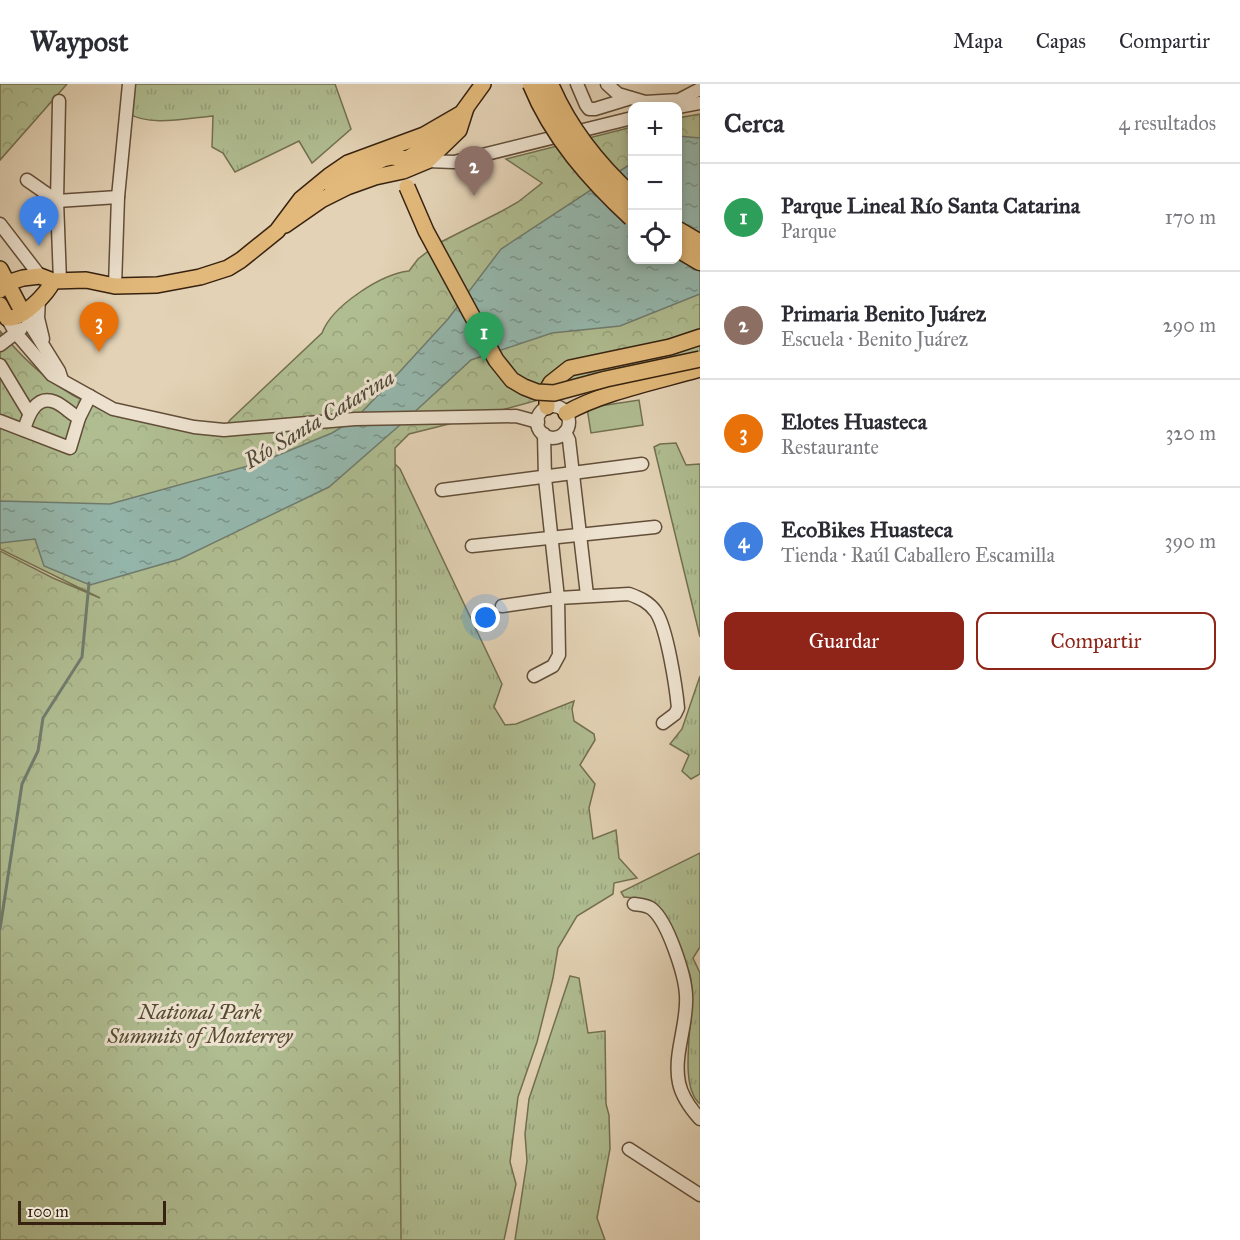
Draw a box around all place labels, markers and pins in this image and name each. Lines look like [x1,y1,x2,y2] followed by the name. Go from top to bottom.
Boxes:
[454,147,494,196] pin: 2
[20,196,58,246] pin: 4
[80,302,118,352] pin: 3
[464,312,504,362] pin: 1

